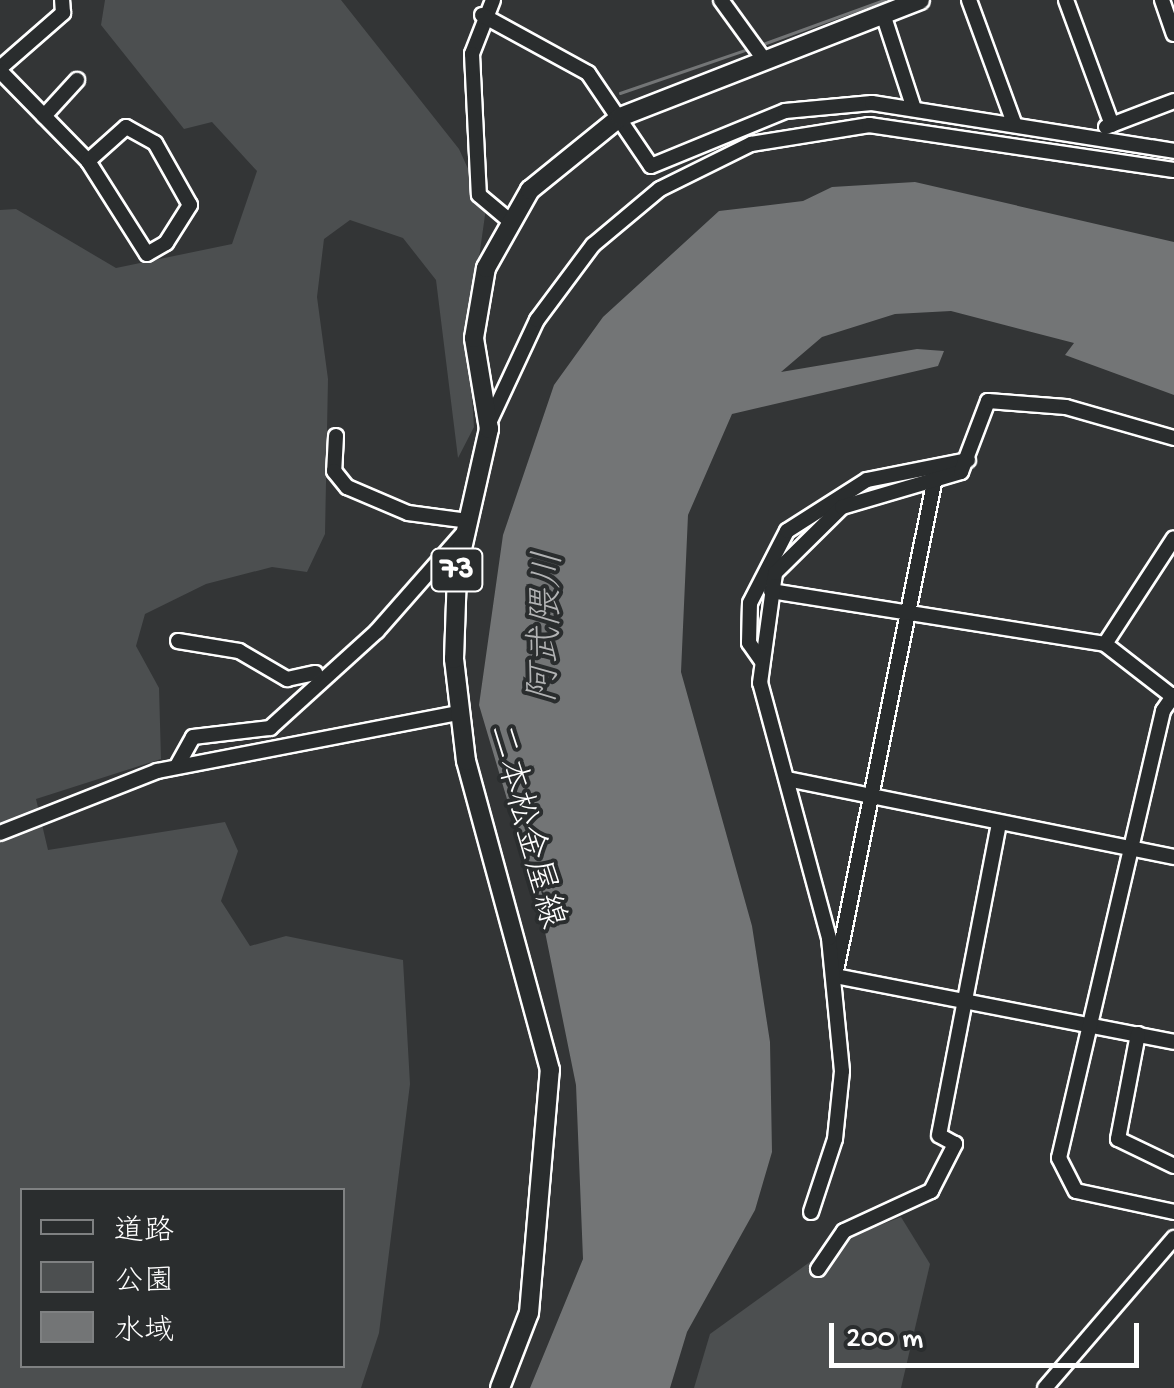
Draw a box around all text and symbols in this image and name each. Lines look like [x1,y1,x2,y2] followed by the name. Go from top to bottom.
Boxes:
[430,543,484,597] road number: 73
[525,550,575,704] water label: 阿武隈川
[476,720,570,934] street label: 二本松金屋線
[20,1188,345,1368] legend
[114,1216,174,1251] text: 道路
[114,1266,174,1301] text: 公園
[834,1303,1144,1365] scale bar
[114,1316,174,1351] text: 水域
[846,1323,923,1358] text: 200 m

